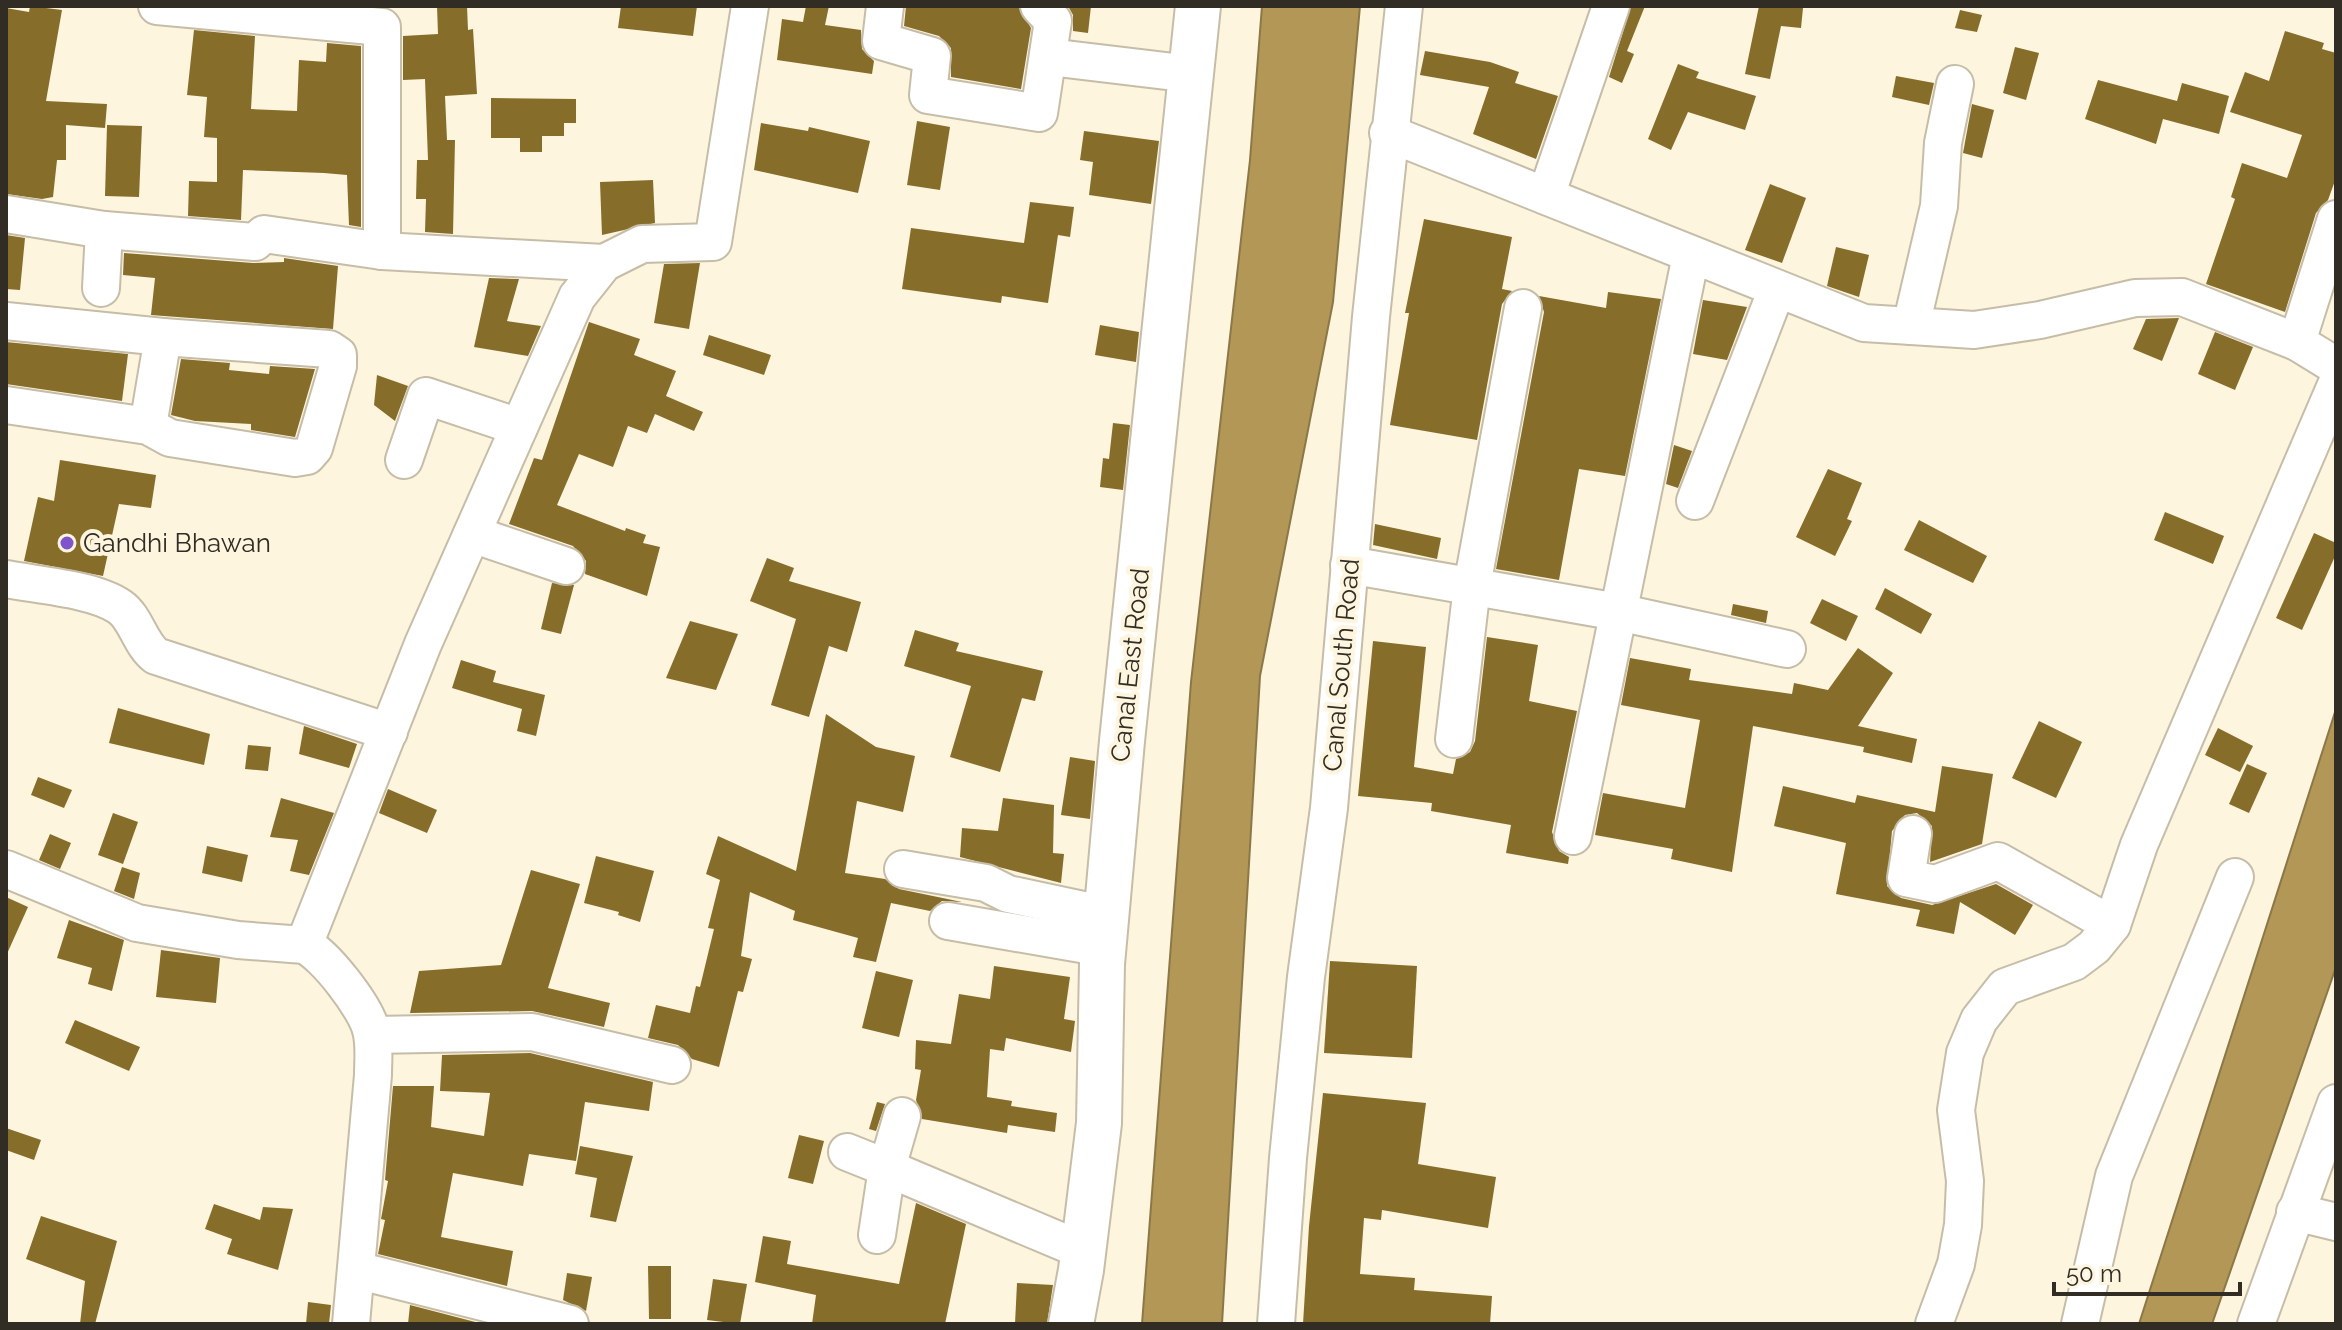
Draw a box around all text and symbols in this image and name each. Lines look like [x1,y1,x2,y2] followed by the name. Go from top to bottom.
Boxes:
[83,528,271,558] place label: Gandhi Bhawan
[58,534,76,552] marker: Gandhi Bhawan
[1317,557,1365,773] street label: Canal South Road
[1105,567,1155,763] street label: Canal East Road
[2054,1246,2240,1296] scale bar
[2066,1259,2122,1288] text: 50 m

